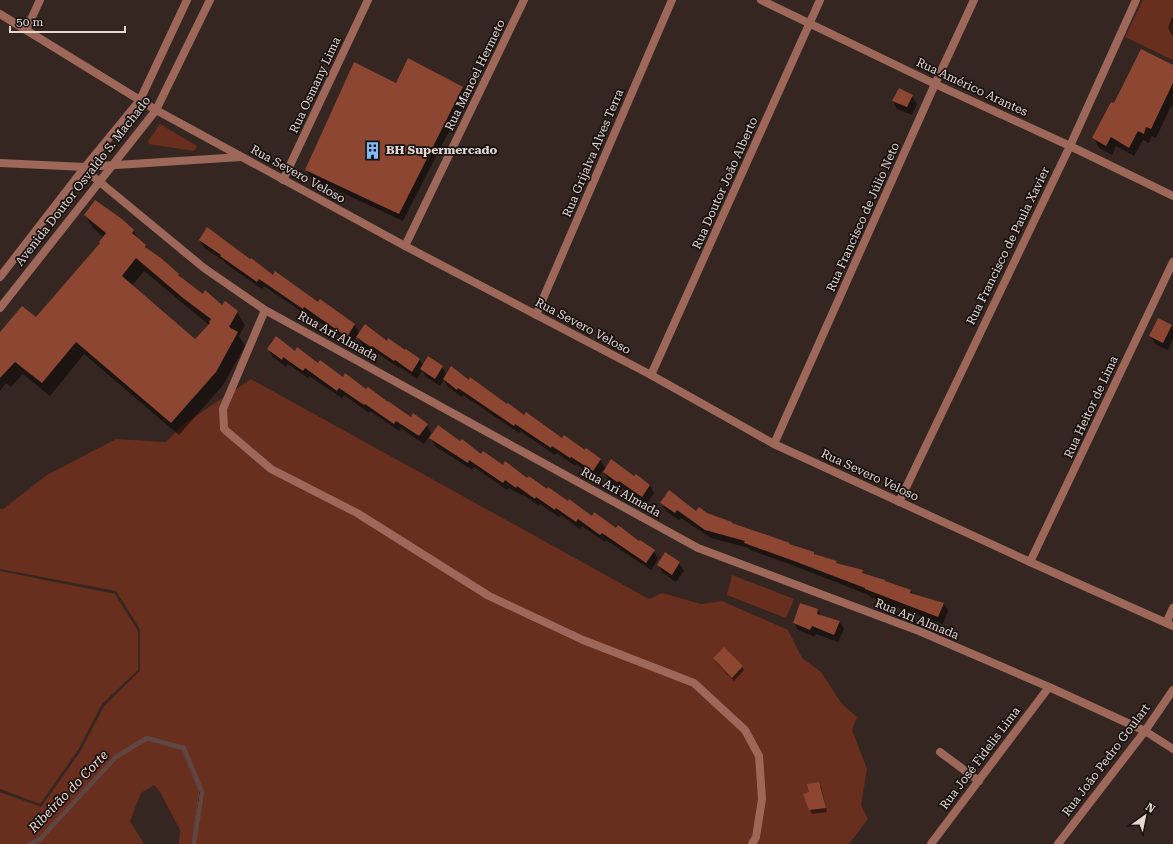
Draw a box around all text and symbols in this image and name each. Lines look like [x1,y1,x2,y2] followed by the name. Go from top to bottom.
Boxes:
[10,8,125,34] scale bar
[16,15,43,29] text: 50 m
[442,17,508,133] street label: Rua Manoel Hermeto
[287,34,344,135] street label: Rua Osmany Lima
[914,55,1030,119] street label: Rua Américo Arantes
[560,86,627,219] street label: Rua Grijalva Alves Terra
[13,94,153,268] street label: Avenida Doutor Osvaldo S. Machado
[690,115,760,251] street label: Rua Doutor João Alberto
[363,140,383,160] building icon: BH Supermercado
[824,140,902,294] street label: Rua Francisco de Júlio Neto
[248,142,348,206] street label: Rua Severo Veloso
[386,143,498,157] place label: BH Supermercado
[964,165,1052,327] street label: Rua Francisco de Paula Xavier
[533,295,633,357] street label: Rua Severo Veloso
[296,308,381,364] street label: Rua Ari Almada
[1061,353,1121,460] street label: Rua Heitor de Lima
[819,446,921,504] street label: Rua Severo Veloso
[579,464,664,520] street label: Rua Ari Almada
[873,596,961,642] street label: Rua Ari Almada
[1059,701,1153,819] street label: Rua João Pedro Goulart
[937,704,1023,812] street label: Rua José Fidelis Lima
[25,747,111,836] water label: Ribeirão do Corte
[1125,796,1165,836] north arrow
[1143,800,1158,816] text: N

